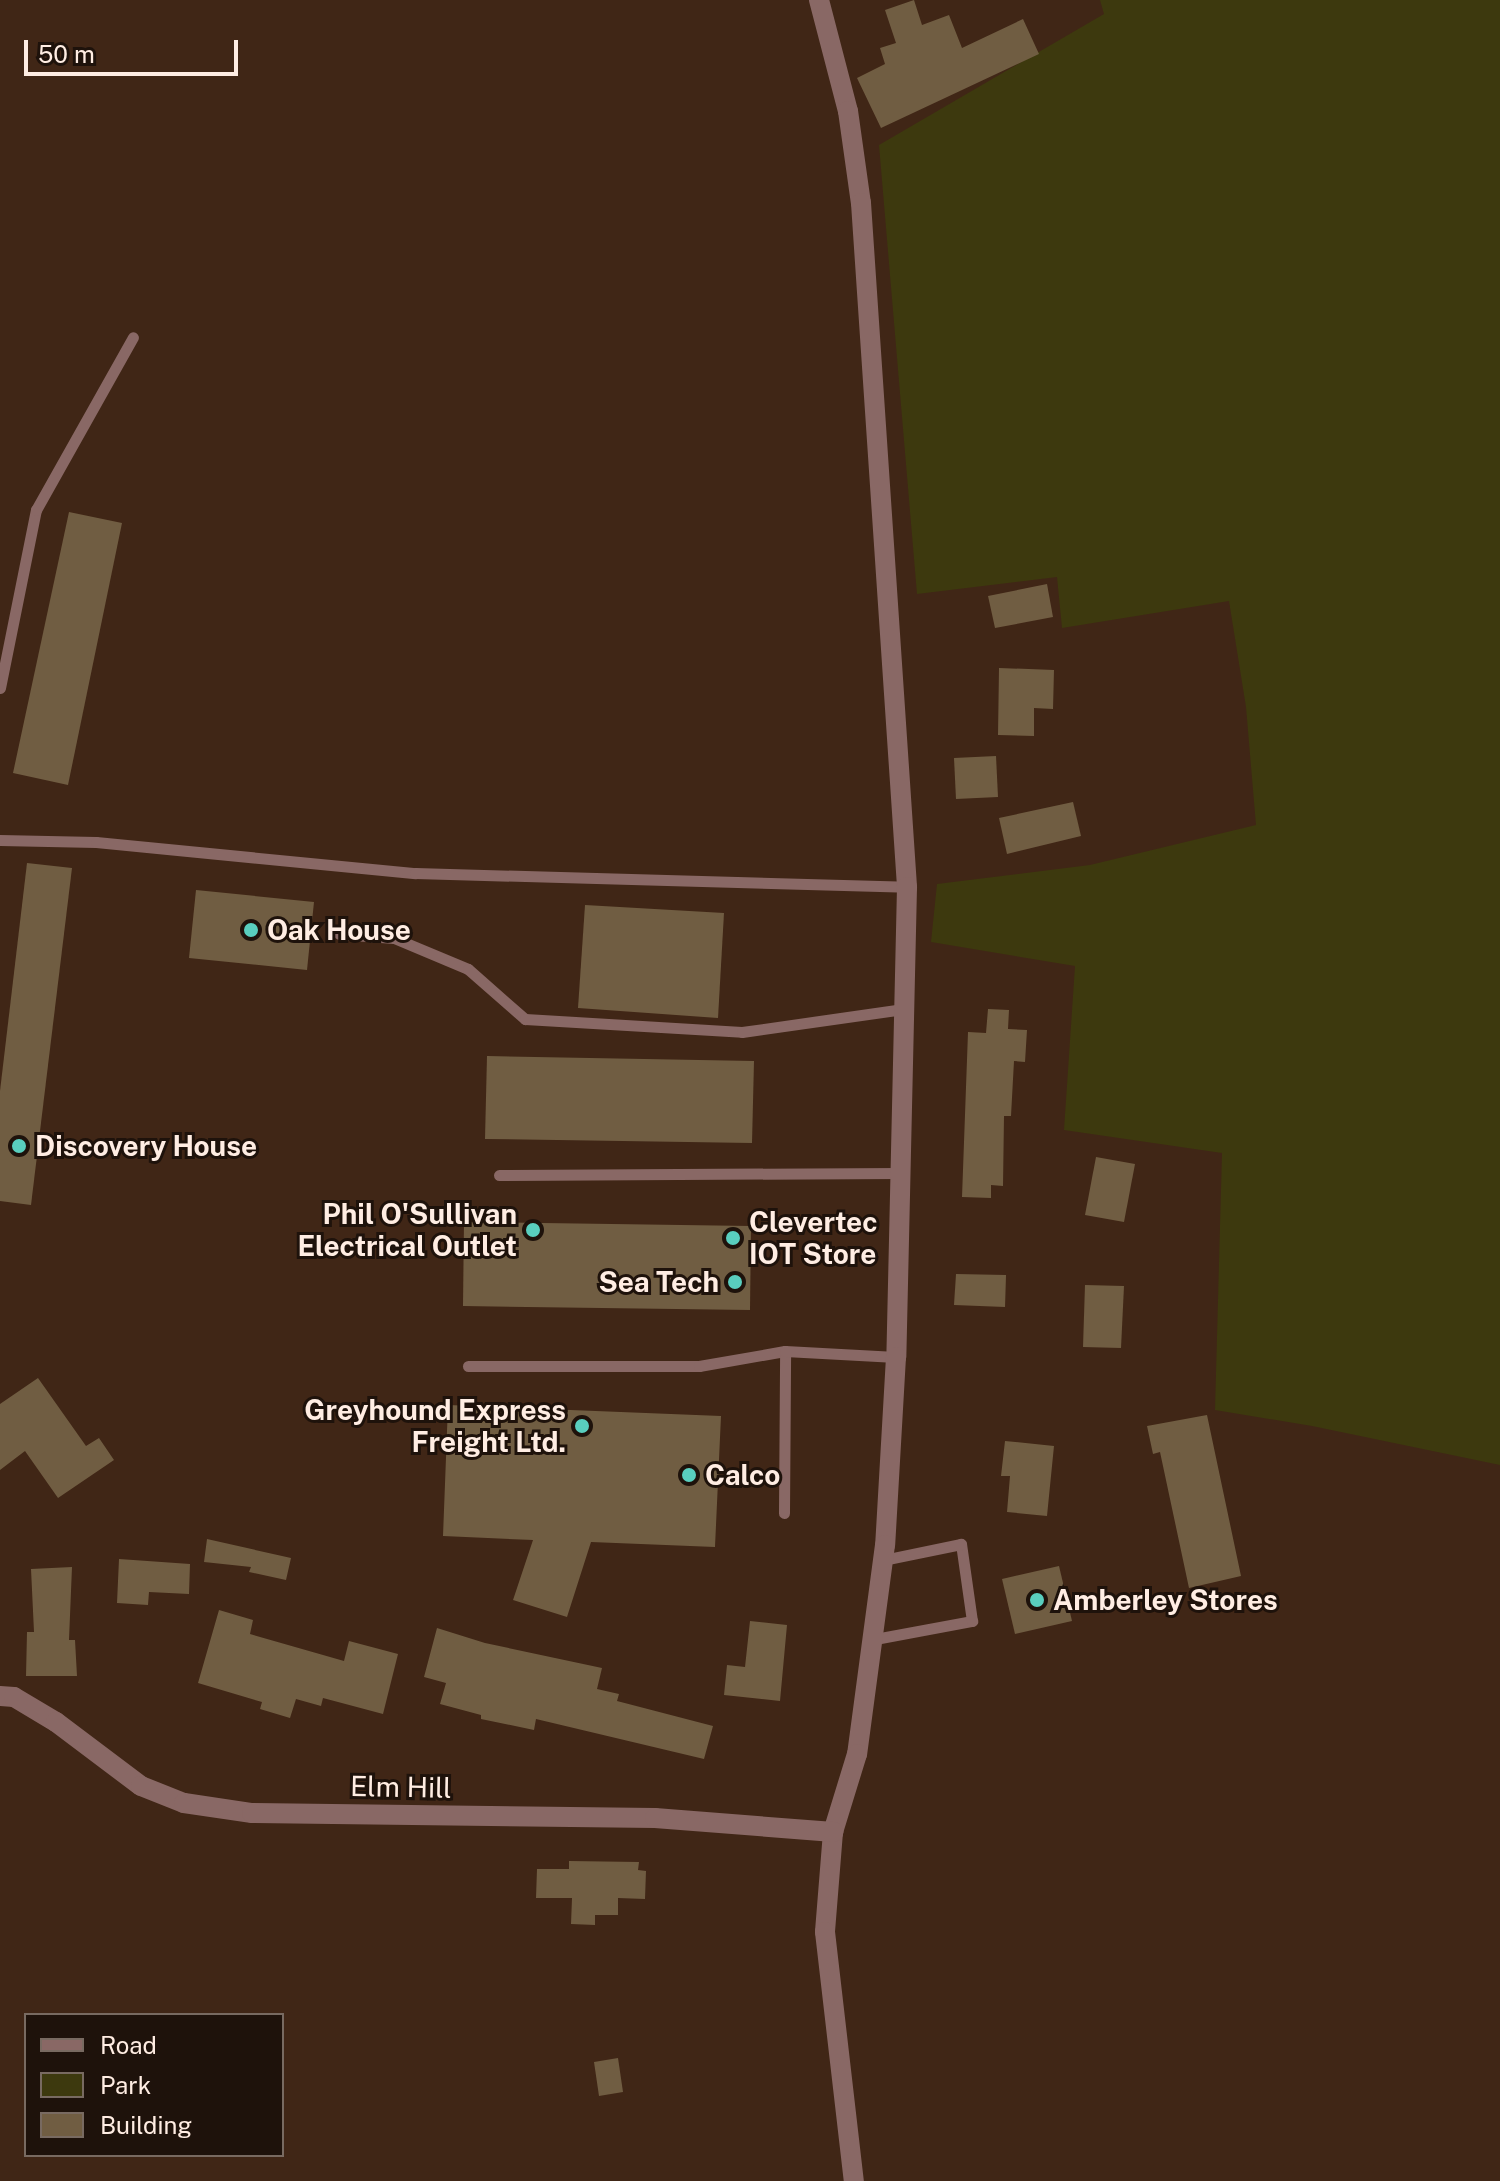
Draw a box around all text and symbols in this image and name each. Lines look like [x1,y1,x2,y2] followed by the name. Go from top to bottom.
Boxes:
[28,24,242,74] scale bar
[38,40,95,68] text: 50 m
[267,913,411,947] place label: Oak House
[242,921,260,939] marker: Oak House
[35,1129,257,1163] place label: Discovery House
[10,1137,28,1155] marker: Discovery House
[297,1197,517,1263] place label: Phil O'Sullivan Electrical Outlet
[749,1205,878,1271] place label: Clevertec IOT Store
[524,1221,542,1239] marker: Phil O'Sullivan Electrical Outlet
[724,1229,742,1247] marker: Clevertec IOT Store
[598,1265,719,1299] place label: Sea Tech
[726,1273,744,1291] marker: Sea Tech
[304,1393,566,1459] place label: Greyhound Express Freight Ltd.
[573,1417,591,1435] marker: Greyhound Express Freight Ltd.
[705,1458,780,1492] place label: Calco
[680,1466,698,1484] marker: Calco
[1053,1583,1278,1617] place label: Amberley Stores
[1028,1591,1046,1609] marker: Amberley Stores
[350,1769,452,1805] street label: Elm Hill
[24,2013,284,2157] legend
[100,2031,157,2059] text: Road
[100,2071,151,2099] text: Park
[100,2111,192,2139] text: Building

